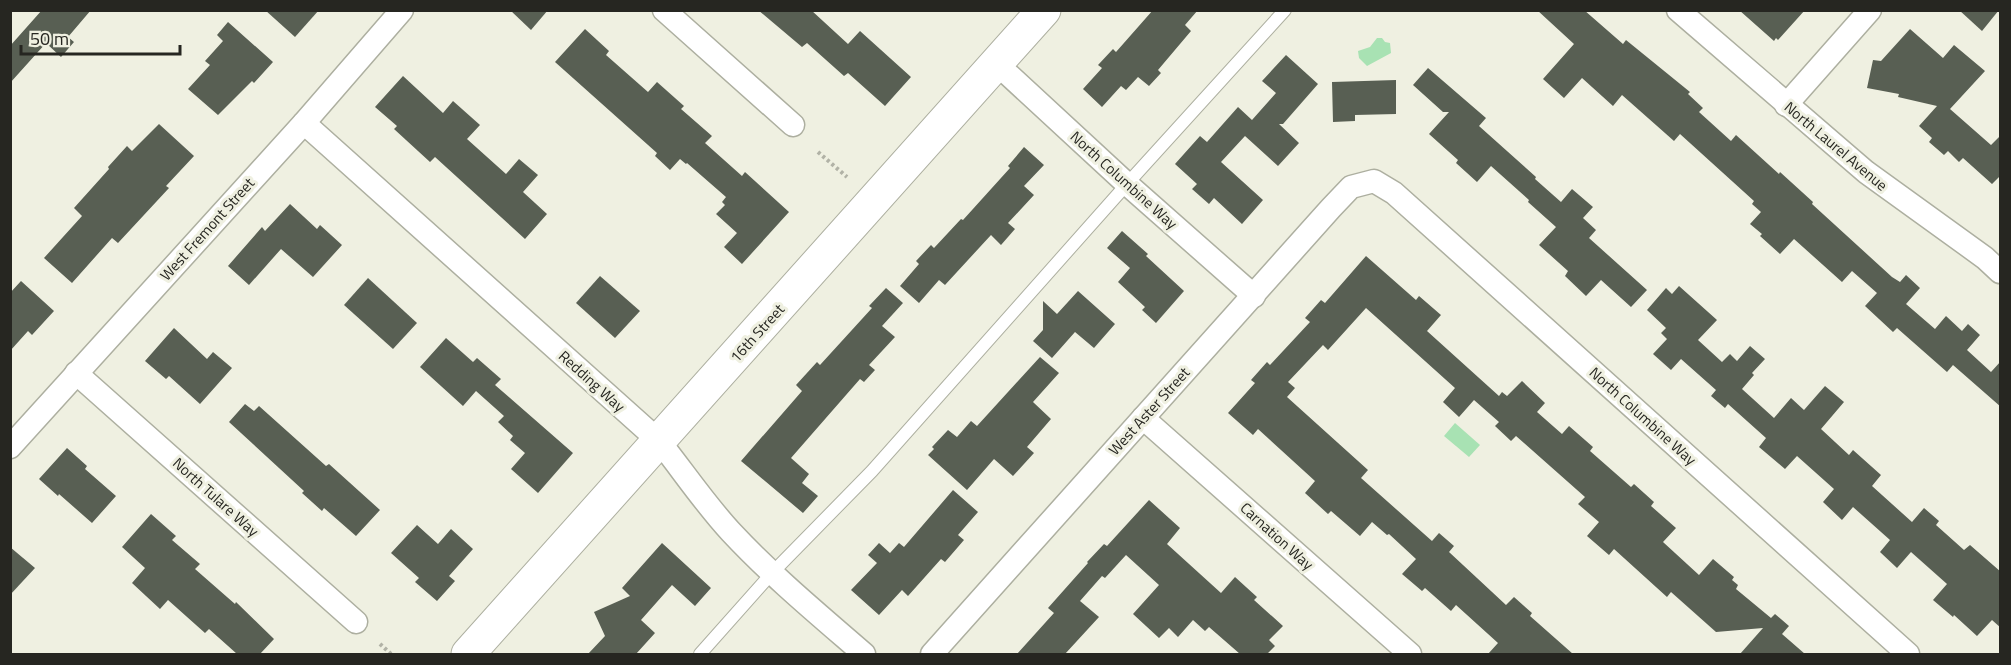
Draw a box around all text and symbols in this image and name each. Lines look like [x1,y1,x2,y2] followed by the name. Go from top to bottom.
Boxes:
[21,18,180,56] scale bar
[30,25,69,52] text: 50 m
[1779,96,1893,196] street label: North Laurel Avenue
[1065,125,1183,235] street label: North Columbine Way
[154,172,260,286] street label: West Fremont Street
[724,298,790,367] street label: 16th Street
[554,345,630,417] street label: Redding Way
[1103,361,1196,460] street label: West Aster Street
[1584,361,1702,471] street label: North Columbine Way
[168,452,264,542] street label: North Tulare Way
[1235,497,1319,575] street label: Carnation Way

